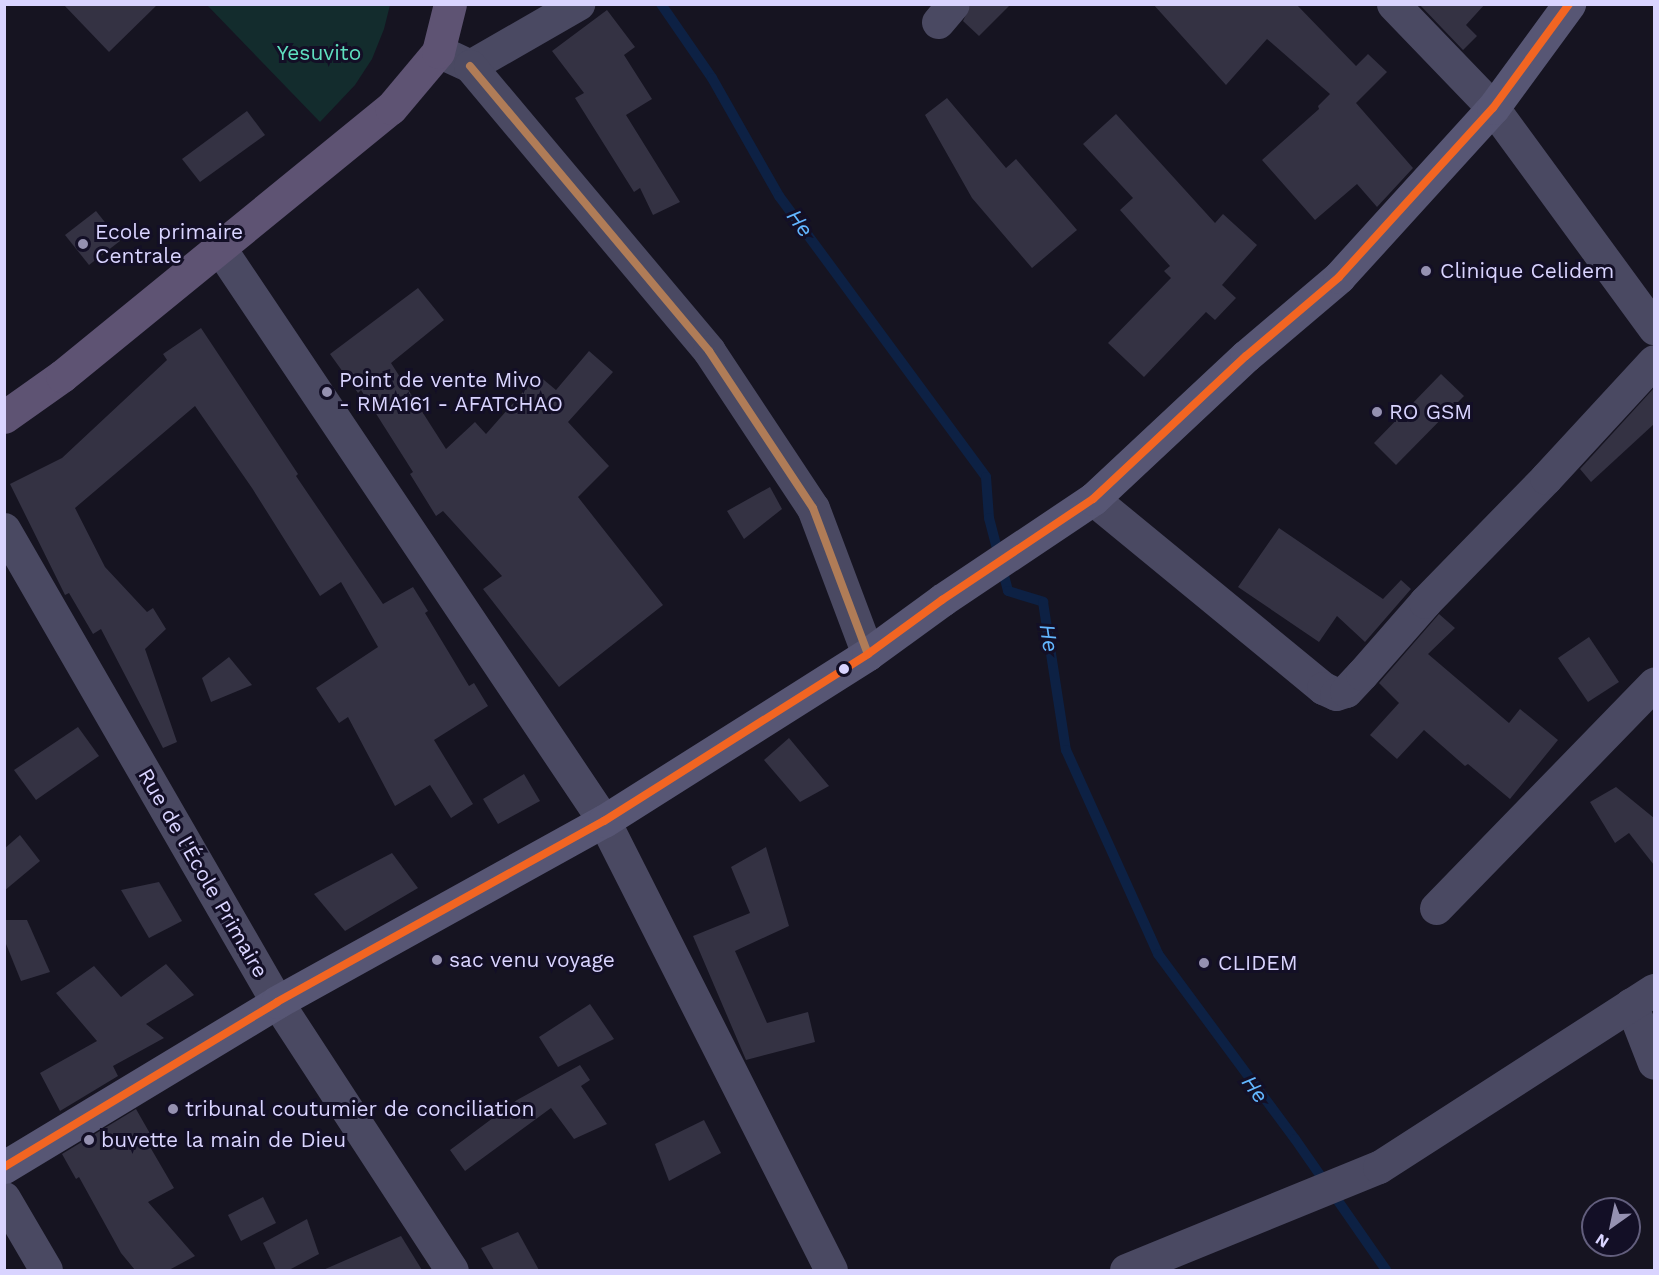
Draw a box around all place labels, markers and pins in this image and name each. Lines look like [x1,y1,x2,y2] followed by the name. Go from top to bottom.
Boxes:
[95,219,243,269] place label: Ecole primaire Centrale
[76,237,90,251] marker: Ecole primaire Centrale
[1440,258,1614,284] place label: Clinique Celidem
[1417,262,1435,280] marker: Clinique Celidem
[339,367,564,417] place label: Point de vente Mivo - RMA161 - AFATCHAO
[320,385,334,399] marker: Point de vente Mivo - RMA161 - AFATCHAO
[1389,399,1472,425] place label: RO GSM
[1370,405,1384,419] marker: RO GSM
[838,663,850,675] unlabelled marker
[449,947,616,973] place label: sac venu voyage
[1218,950,1298,976] place label: CLIDEM
[430,953,444,967] marker: sac venu voyage
[1195,954,1213,972] marker: CLIDEM
[185,1096,536,1122] place label: tribunal coutumier de conciliation
[166,1102,180,1116] marker: tribunal coutumier de conciliation
[101,1127,347,1153] place label: buvette la main de Dieu
[82,1133,96,1147] marker: buvette la main de Dieu

